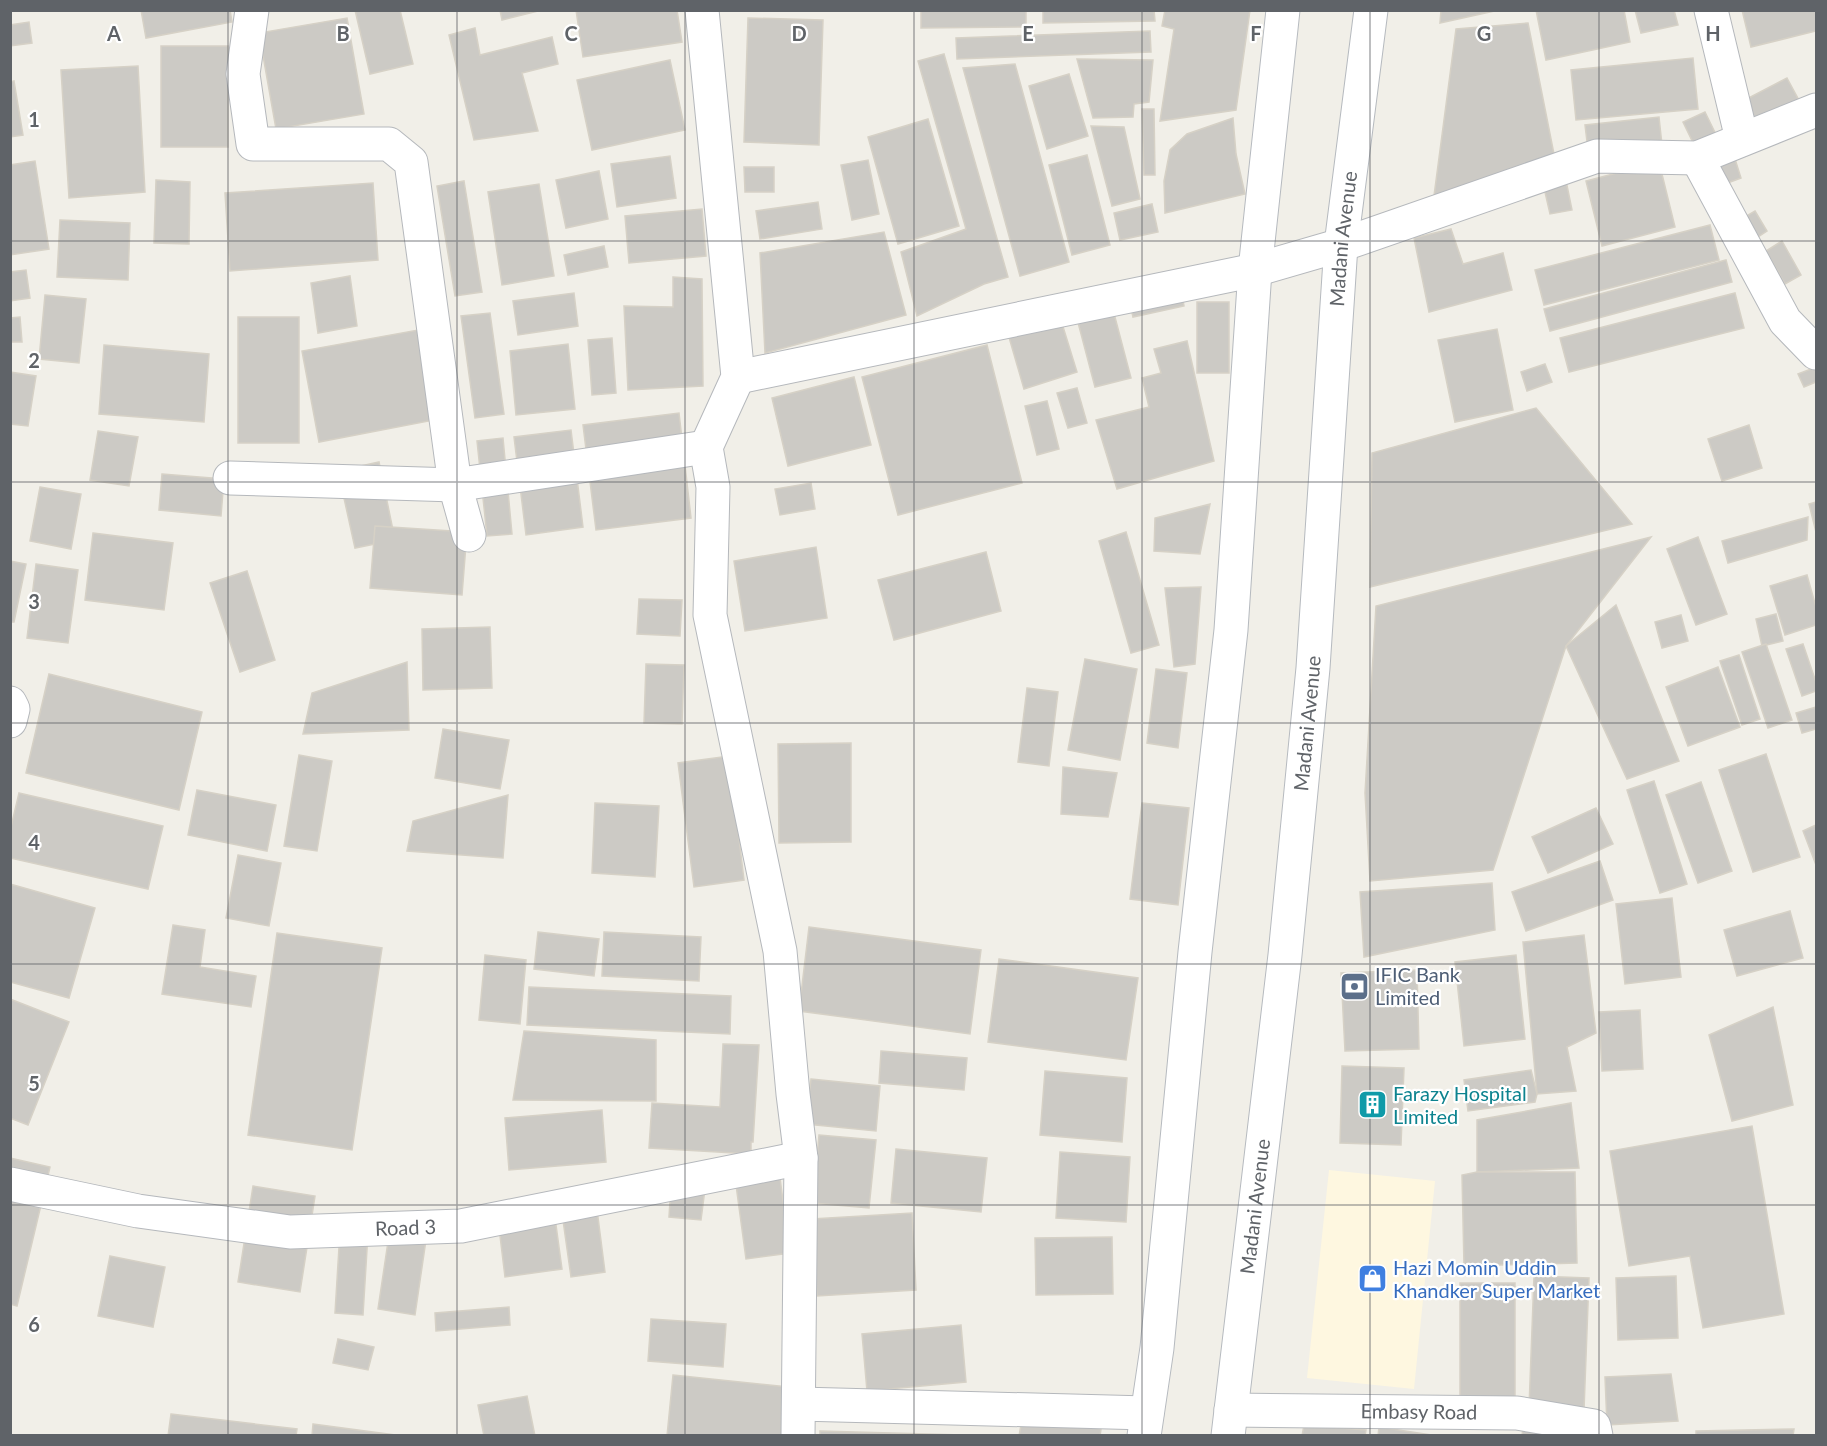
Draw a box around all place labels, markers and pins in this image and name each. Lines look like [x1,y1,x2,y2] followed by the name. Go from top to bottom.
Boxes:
[1375,962,1461,1009] place label: IFIC Bank Limited
[1338,970,1370,1002] bank icon: IFIC Bank Limited
[1393,1081,1527,1128] place label: Farazy Hospital Limited
[1356,1089,1388,1121] building icon: Farazy Hospital Limited
[1393,1255,1600,1302] place label: Hazi Momin Uddin Khandker Super Market
[1356,1263,1388,1295] shop icon: Hazi Momin Uddin Khandker Super Market

